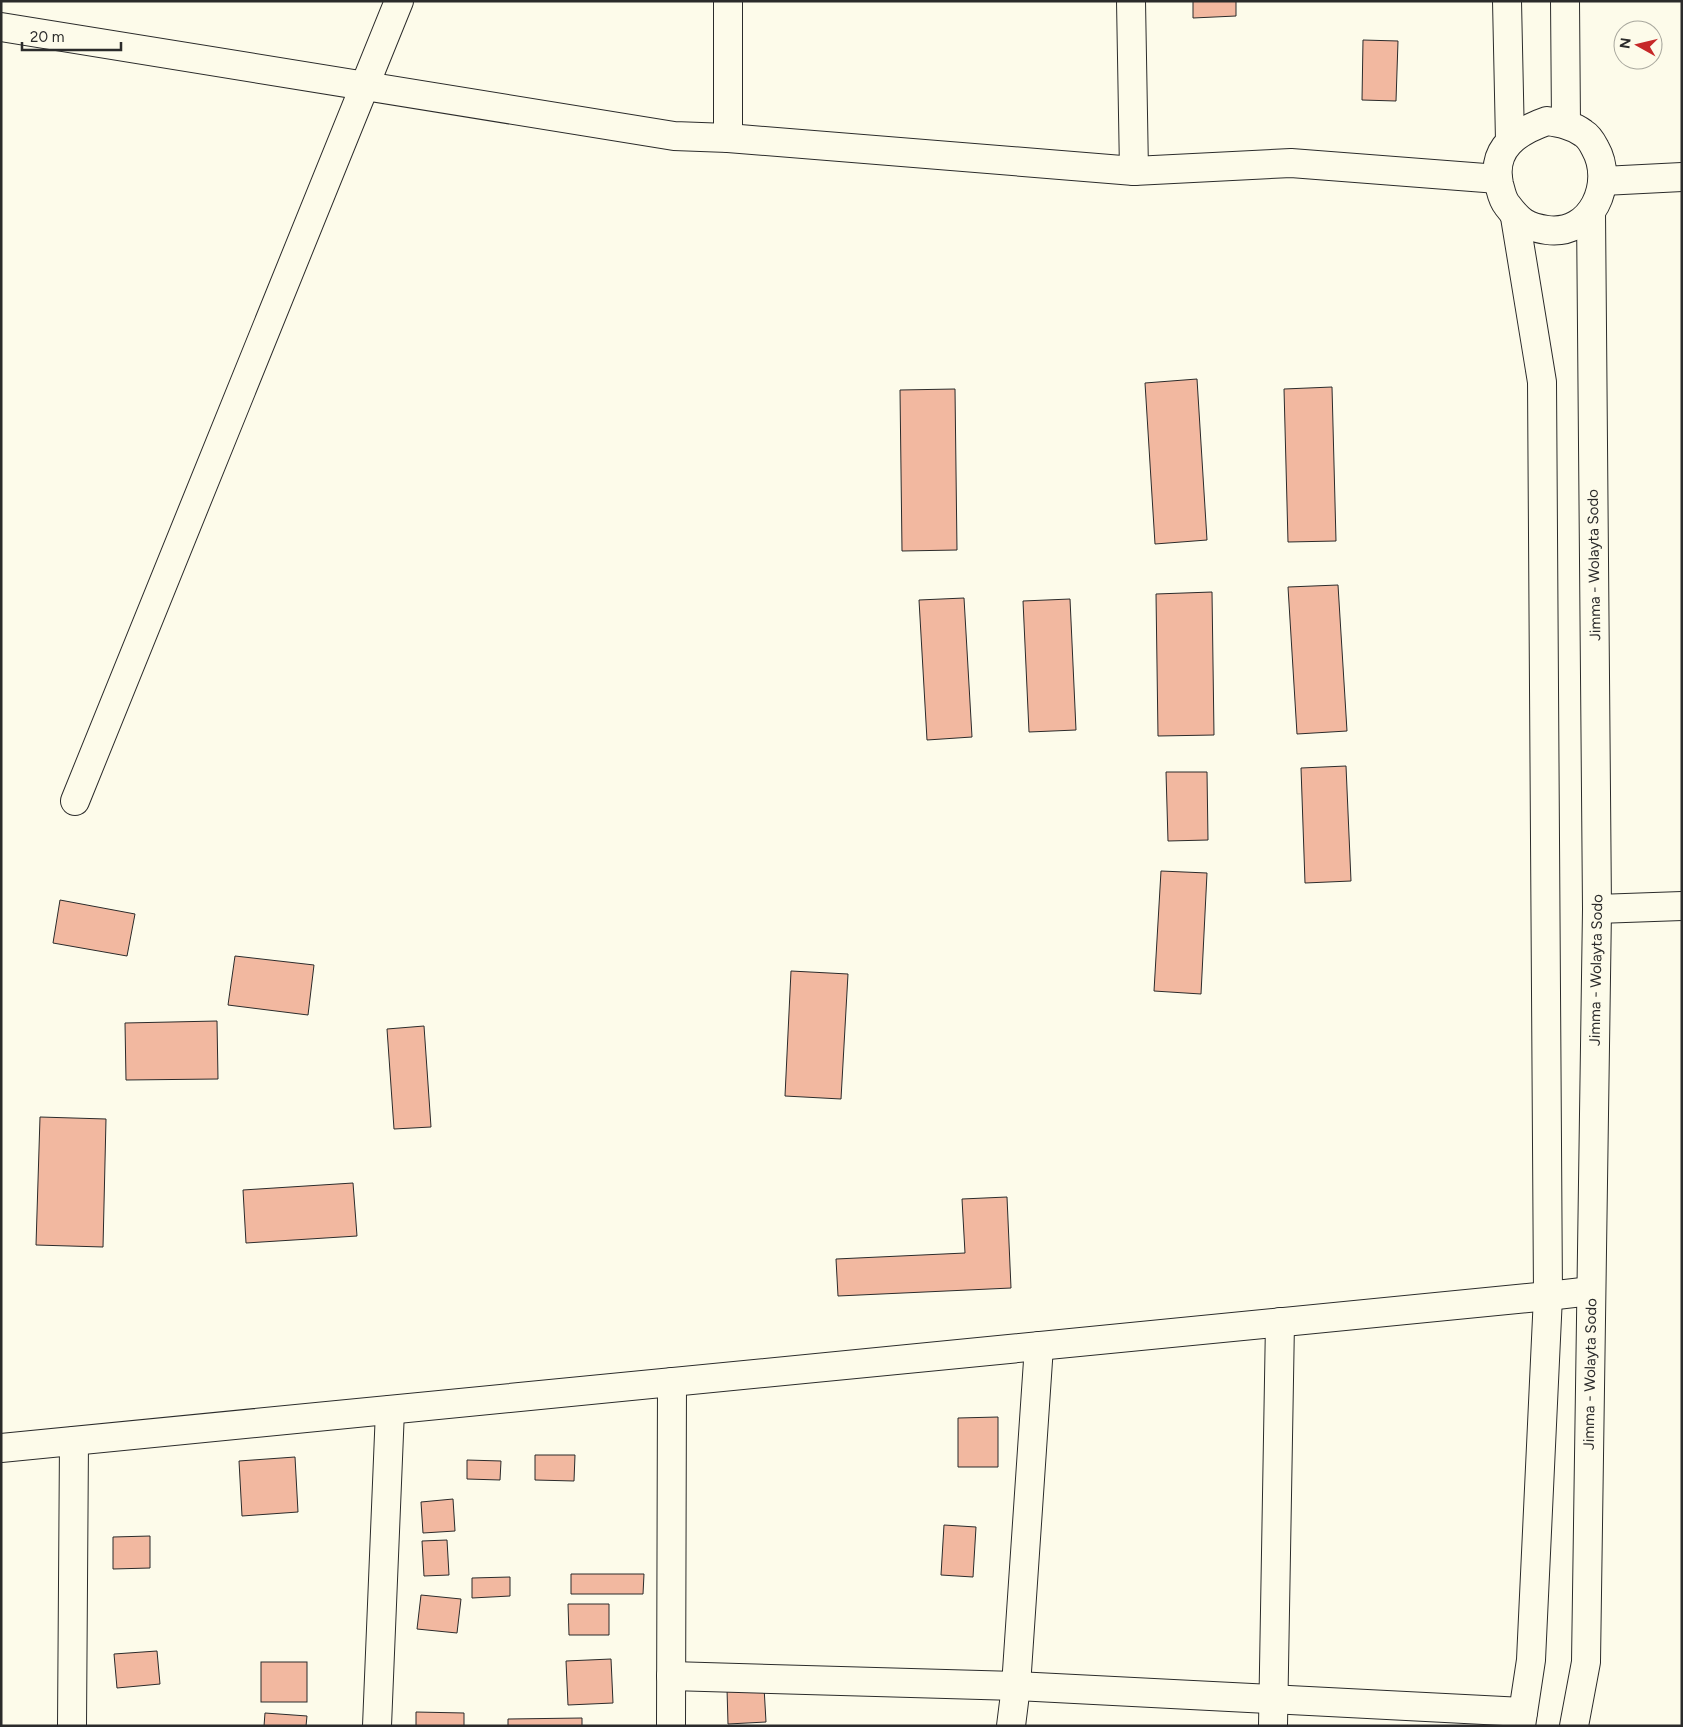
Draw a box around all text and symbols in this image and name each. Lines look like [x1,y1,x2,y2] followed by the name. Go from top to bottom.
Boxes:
[22,20,121,52] scale bar
[1613,20,1663,70] north arrow
[30,28,64,46] text: 20 m
[1616,37,1635,50] text: N
[1584,489,1604,641] street label: Jimma - Wolayta Sodo
[1586,894,1606,1046] street label: Jimma - Wolayta Sodo
[1580,1298,1600,1450] street label: Jimma - Wolayta Sodo

